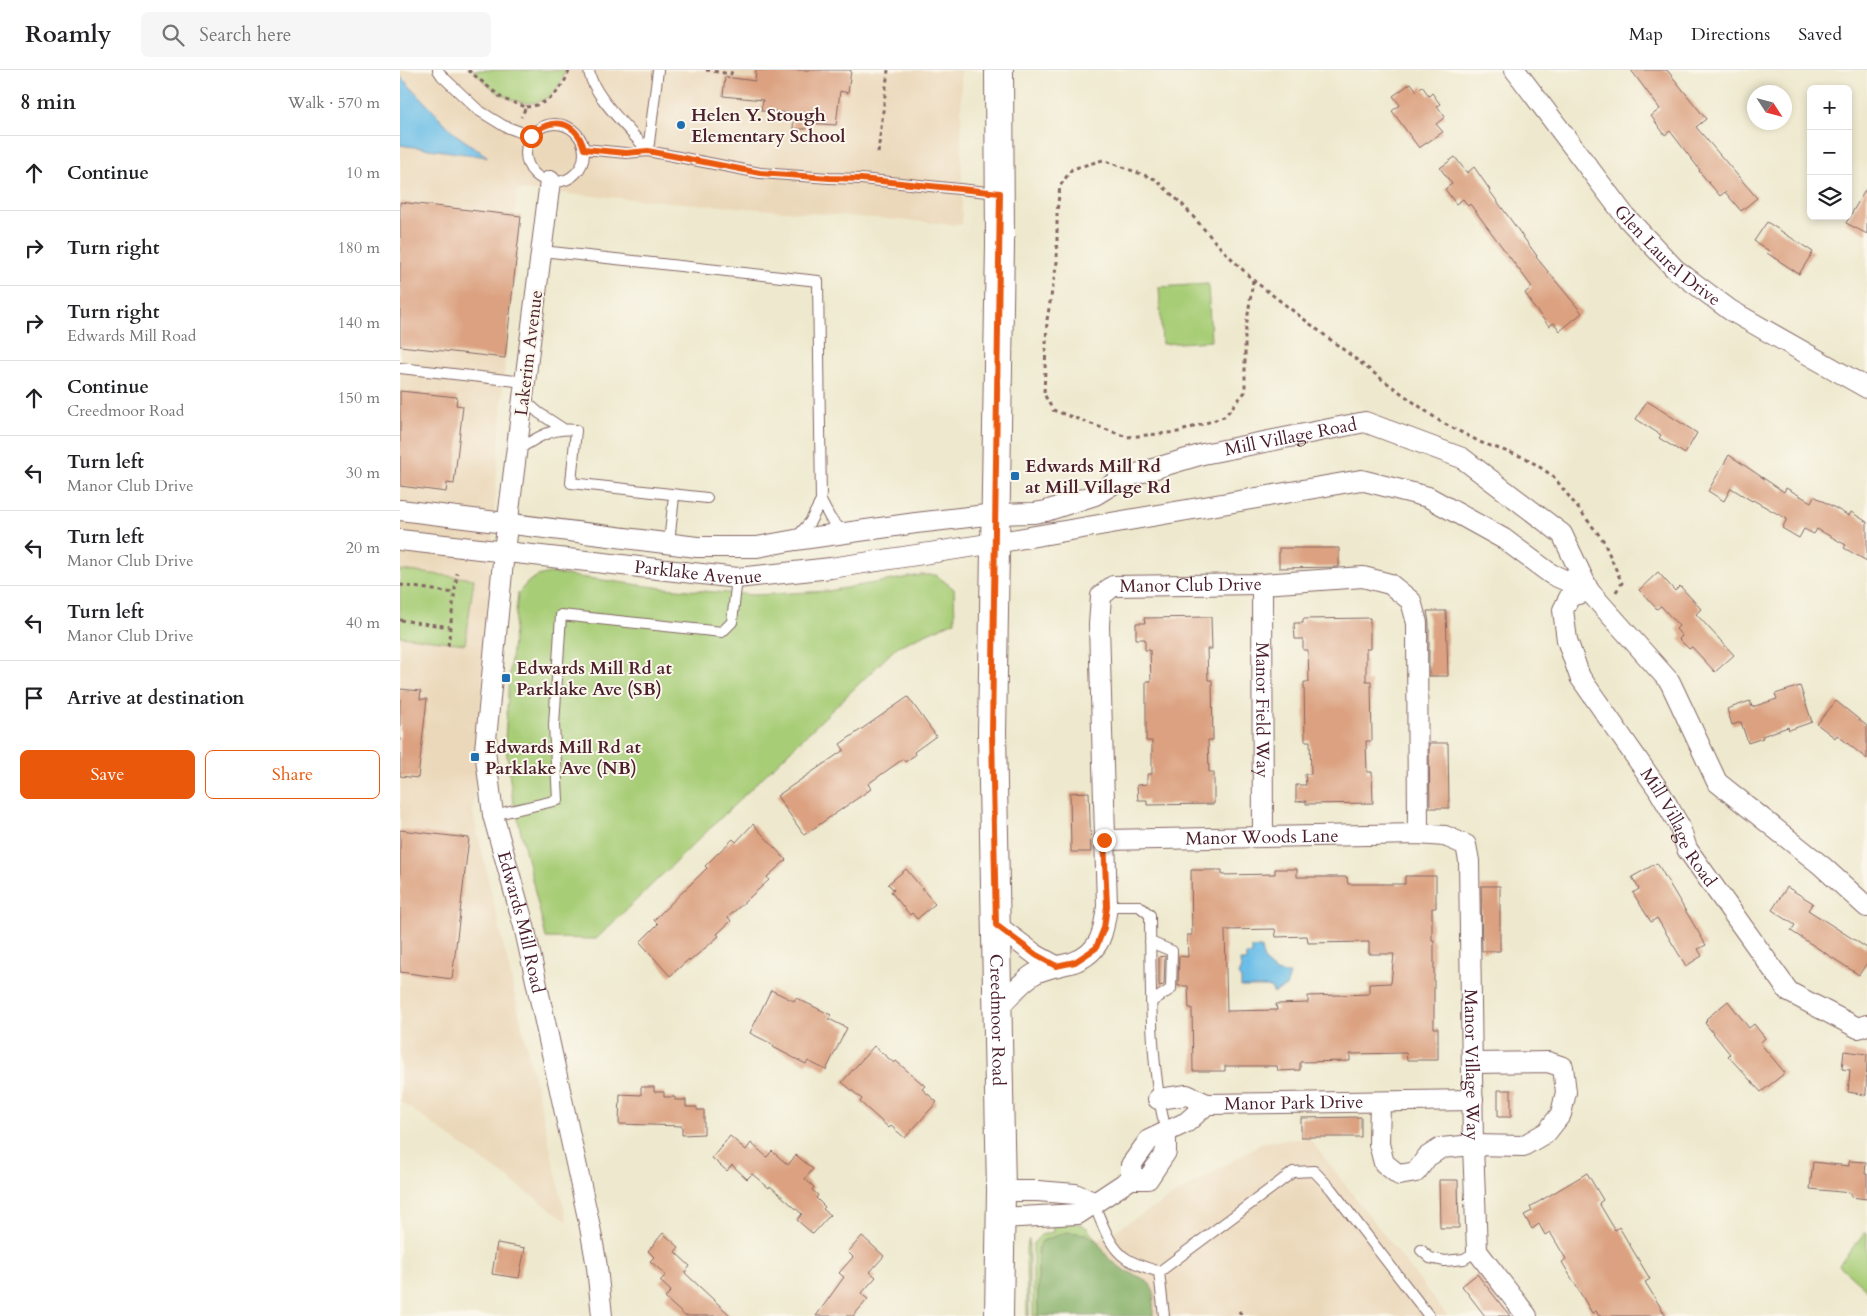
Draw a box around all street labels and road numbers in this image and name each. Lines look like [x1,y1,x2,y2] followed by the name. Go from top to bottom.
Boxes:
[1608,200,1726,312] street label: Glen Laurel Drive
[509,289,549,417] street label: Lakerim Avenue
[1222,411,1359,462] street label: Mill Village Road
[633,554,763,591] street label: Parklake Avenue
[1119,572,1262,598] street label: Manor Club Drive
[1250,642,1275,778] street label: Manor Field Way
[1634,763,1723,892] street label: Mill Village Road
[1185,823,1339,851] street label: Manor Woods Lane
[491,848,551,996] street label: Edwards Mill Road
[984,954,1011,1087] street label: Creedmoor Road
[1458,989,1485,1141] street label: Manor Village Way
[1224,1089,1364,1116] street label: Manor Park Drive

